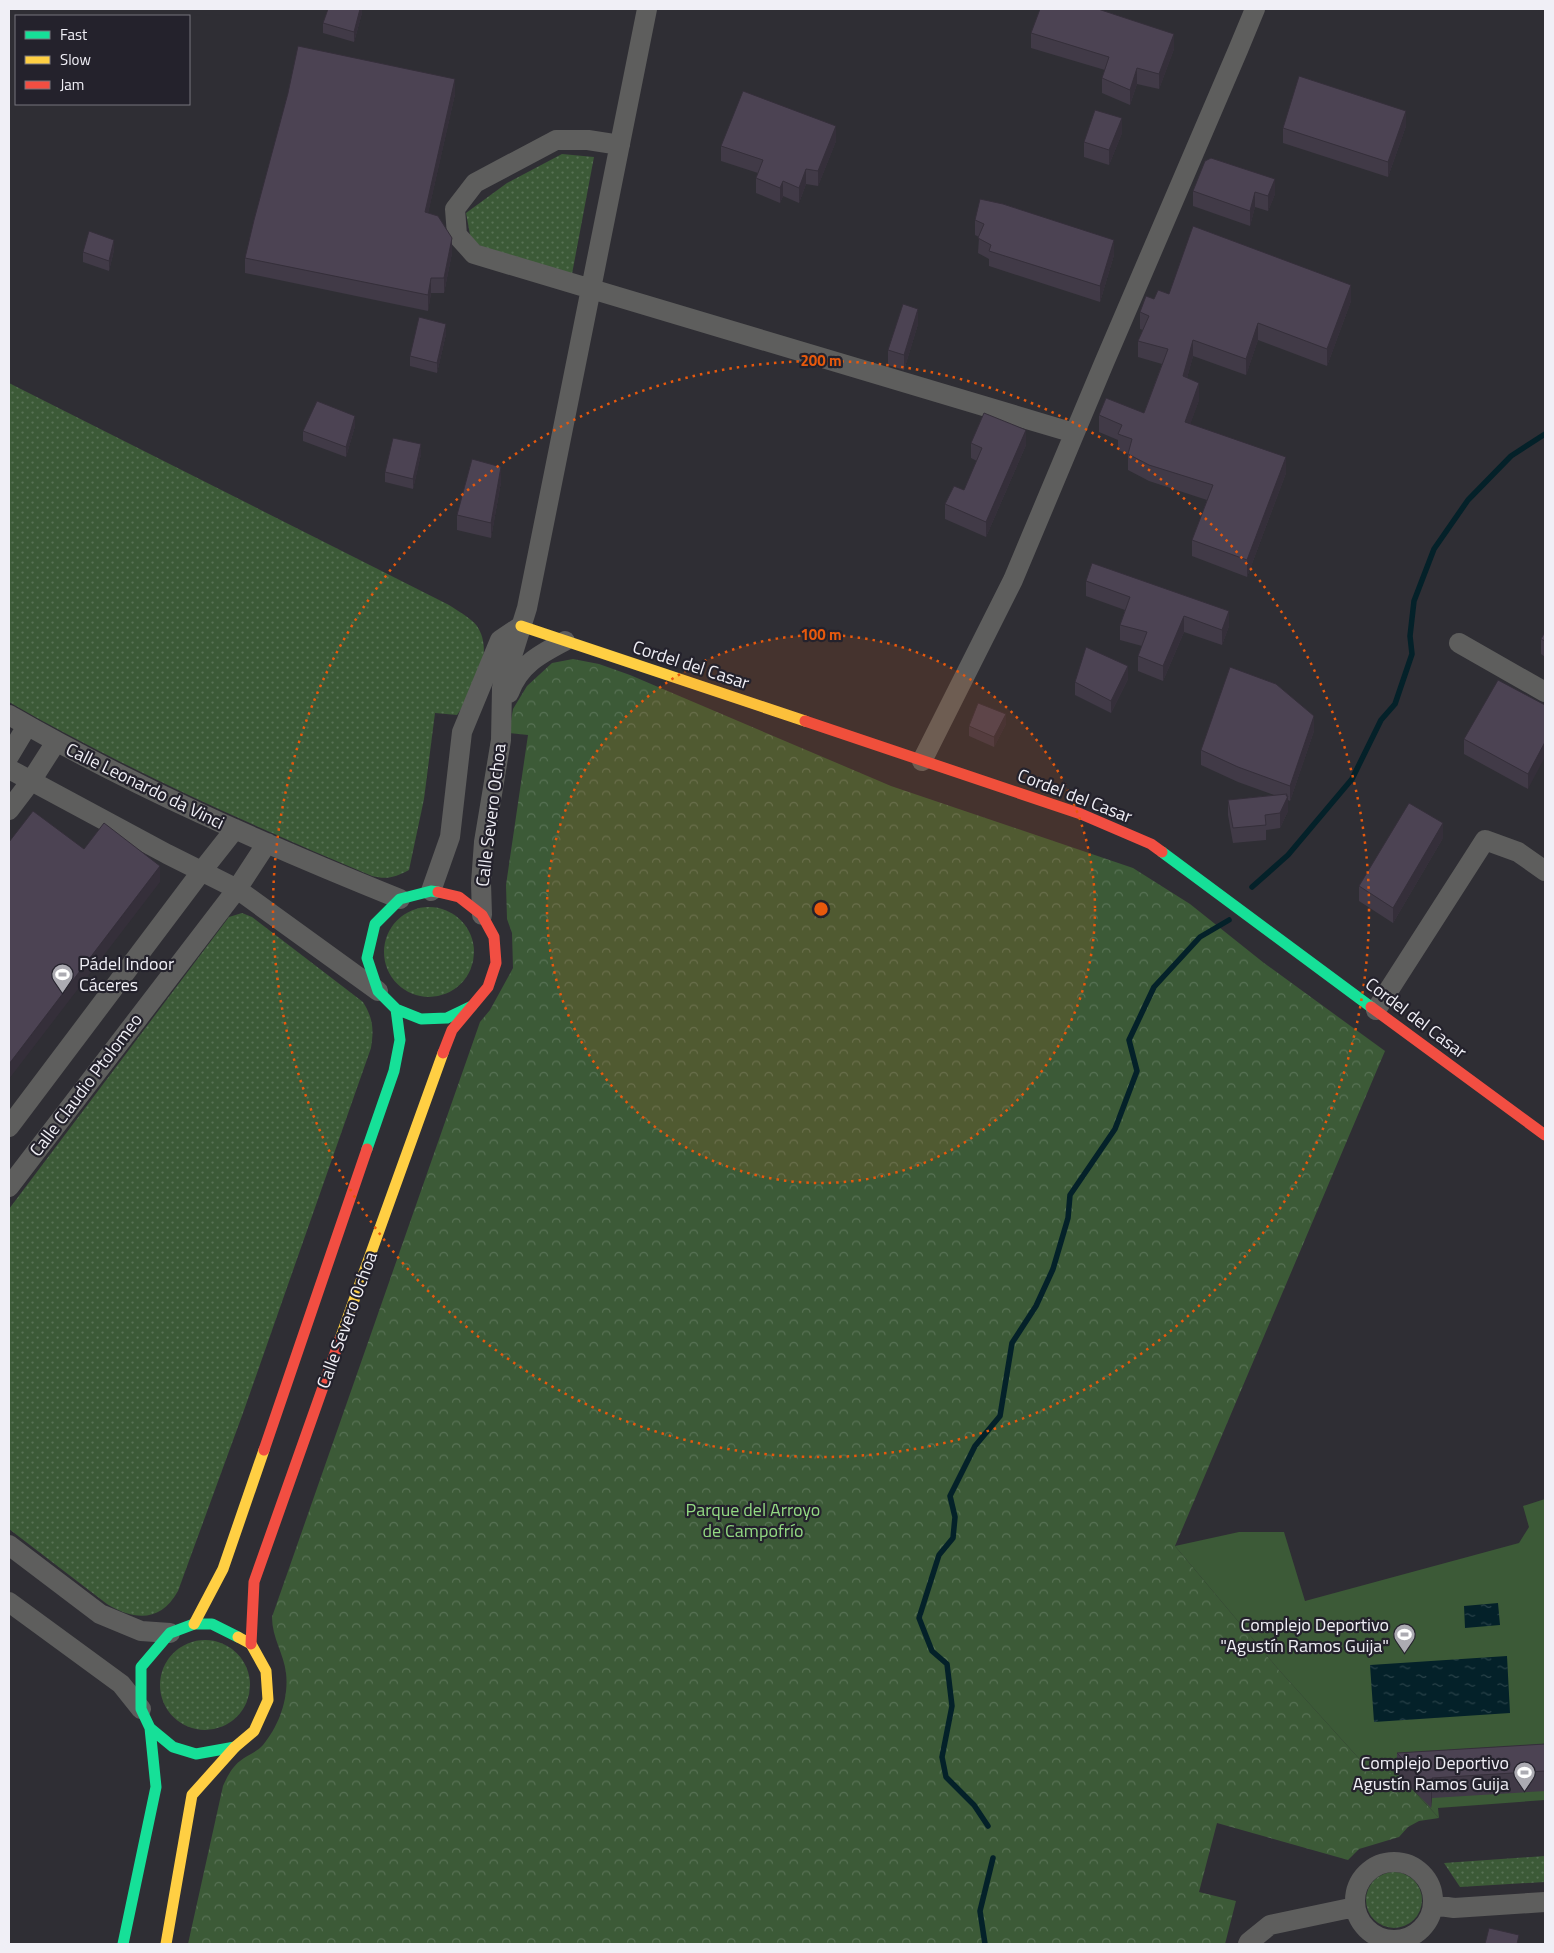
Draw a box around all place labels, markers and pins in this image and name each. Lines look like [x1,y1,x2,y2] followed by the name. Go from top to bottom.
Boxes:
[812,900,830,918] centre of rings
[79,950,174,998] place label: Pádel Indoor Cáceres
[51,962,75,993] sports icon: Pádel Indoor Cáceres
[1220,1611,1389,1659] place label: Complejo Deportivo "Agustín Ramos Guija"
[1393,1623,1417,1654] sports icon: Complejo Deportivo "Agustín Ramos Guija"
[1353,1749,1509,1797] place label: Complejo Deportivo Agustín Ramos Guija
[1513,1761,1537,1792] sports icon: Complejo Deportivo Agustín Ramos Guija

